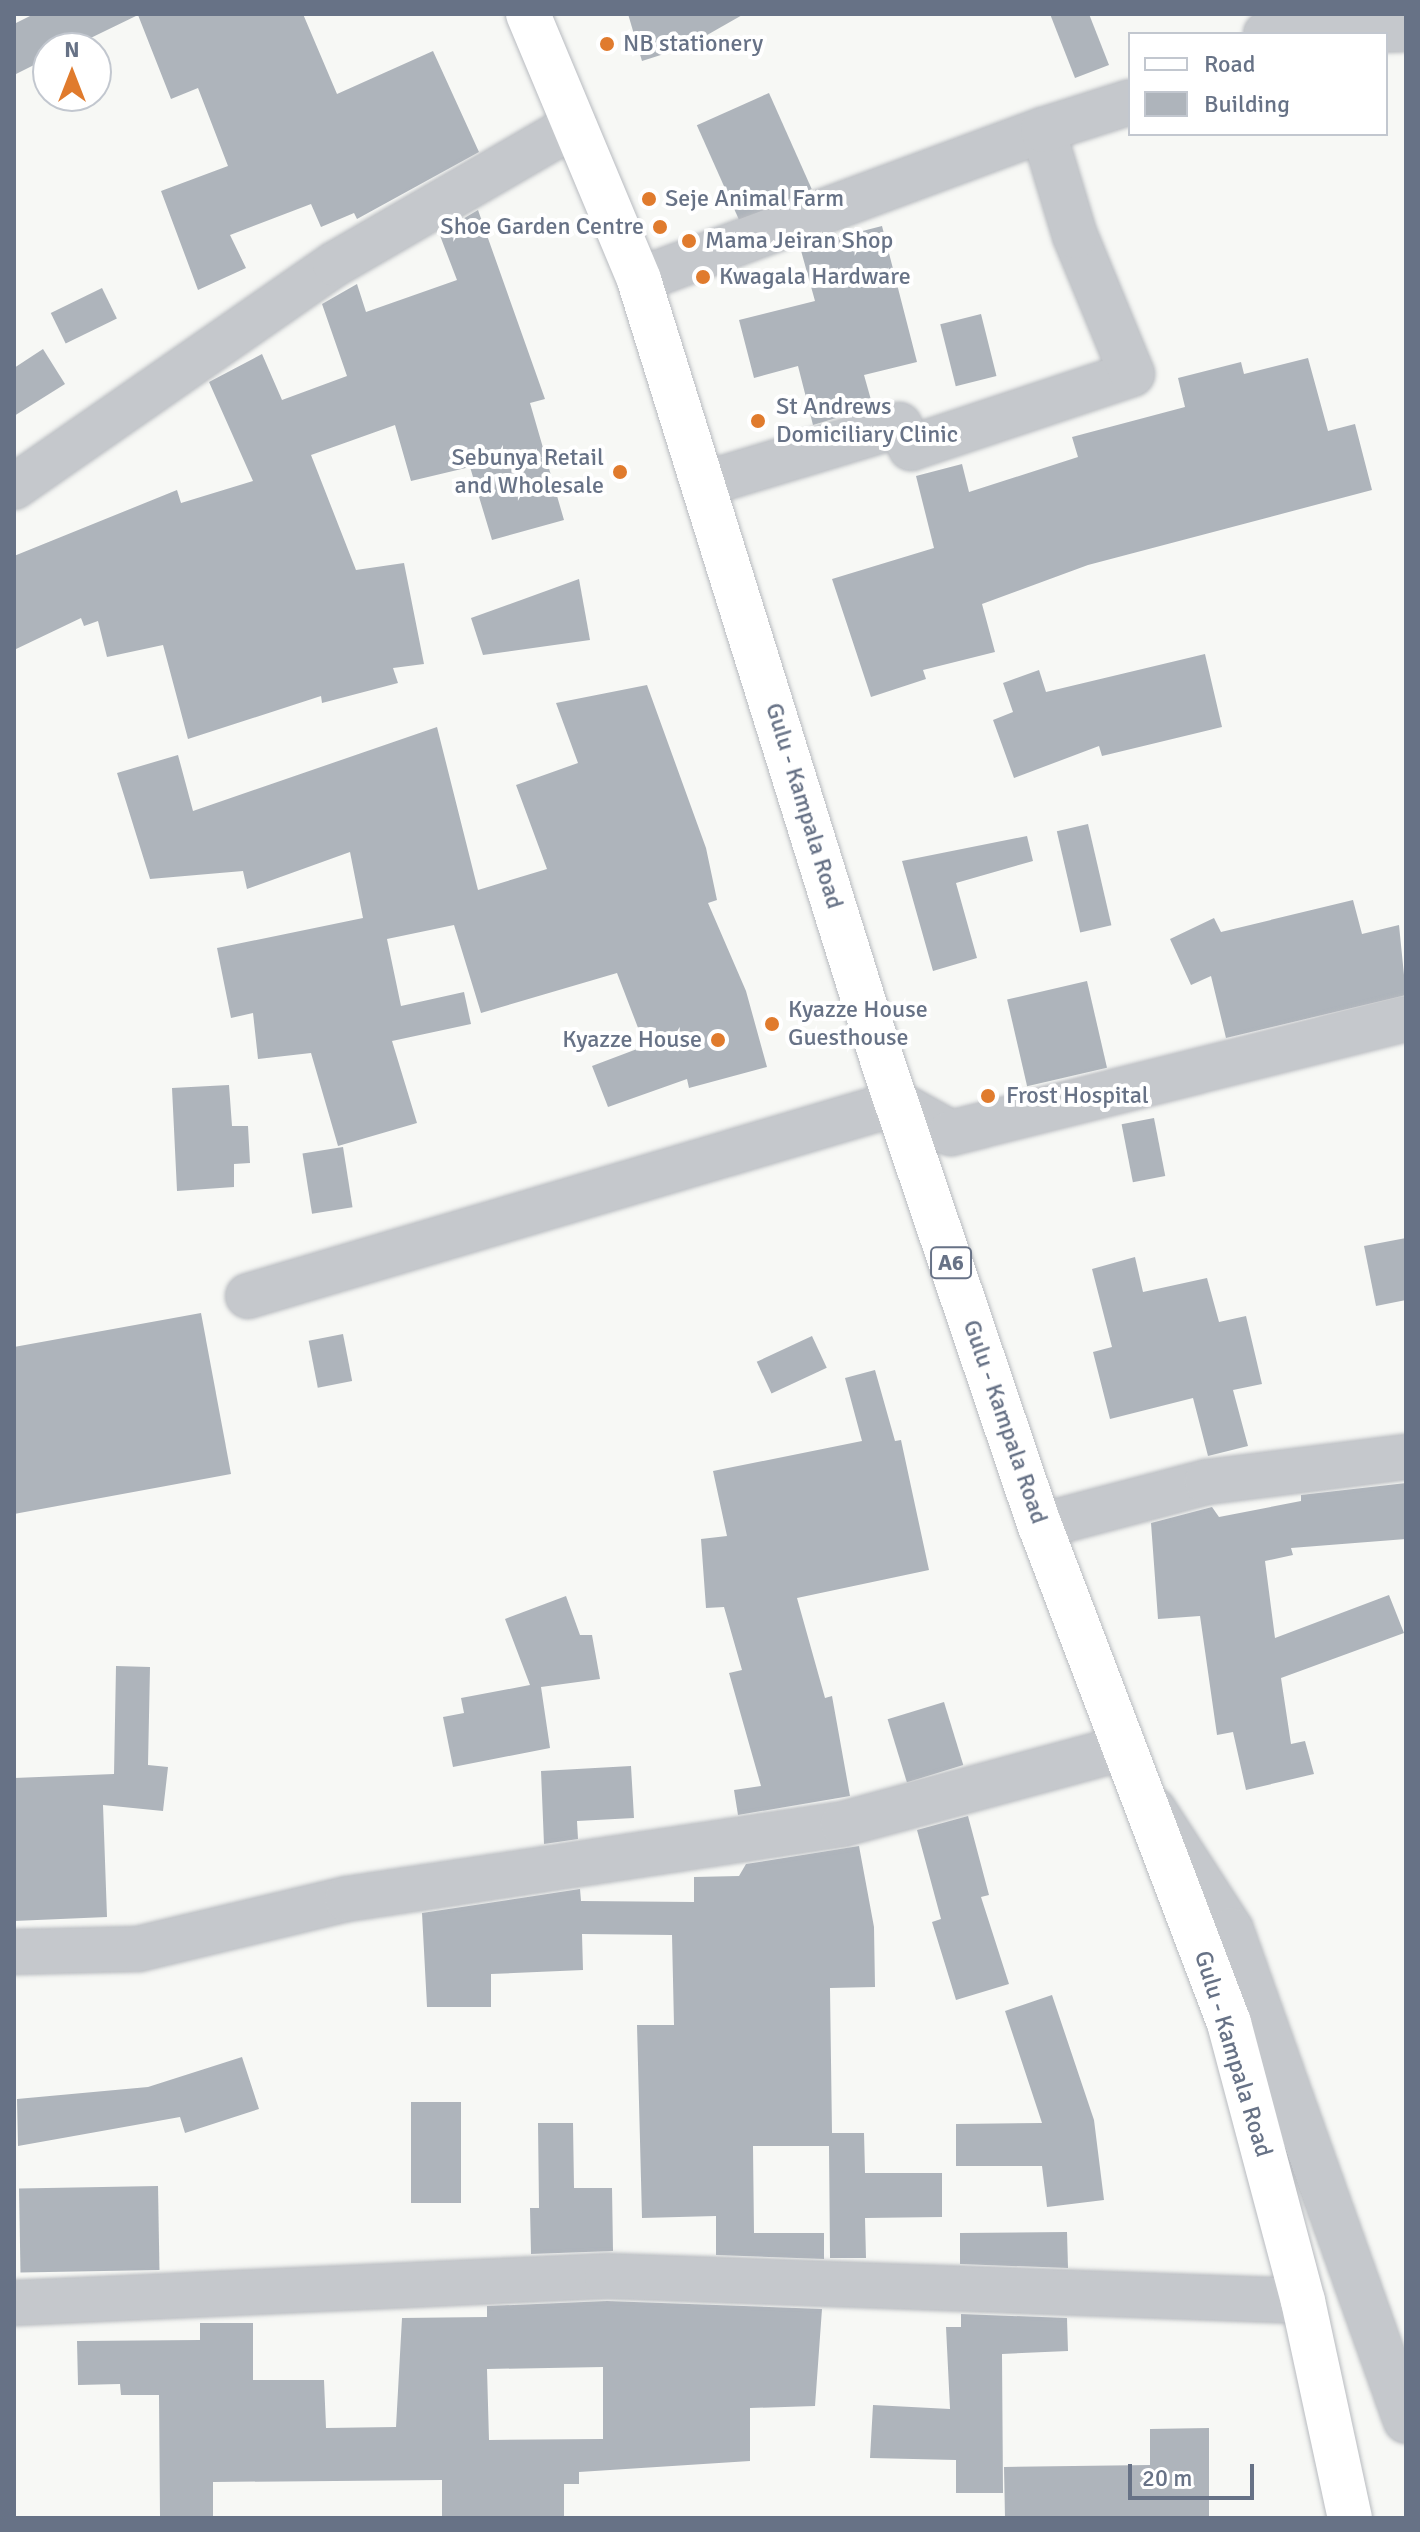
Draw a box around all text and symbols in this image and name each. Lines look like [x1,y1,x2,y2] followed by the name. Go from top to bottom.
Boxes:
[623,30,763,58] place label: NB stationery
[32,32,112,112] north arrow
[1128,32,1388,136] legend
[598,35,616,53] marker: NB stationery
[64,36,80,63] text: N
[1204,49,1255,79] text: Road
[1204,89,1290,119] text: Building
[665,185,844,213] place label: Seje Animal Farm
[640,190,658,208] marker: Seje Animal Farm
[440,213,644,241] place label: Shoe Garden Centre
[651,218,669,236] marker: Shoe Garden Centre
[705,227,893,255] place label: Mama Jeiran Shop
[680,232,698,250] marker: Mama Jeiran Shop
[719,263,911,291] place label: Kwagala Hardware
[694,268,712,286] marker: Kwagala Hardware
[776,393,958,449] place label: St Andrews Domiciliary Clinic
[747,410,769,432] marker: St Andrews Domiciliary Clinic
[452,444,604,500] place label: Sebunya Retail and Wholesale
[611,463,629,481] marker: Sebunya Retail and Wholesale
[759,700,849,912] street label: Gulu - Kampala Road
[788,996,928,1052] place label: Kyazze House Guesthouse
[763,1015,781,1033] marker: Kyazze House Guesthouse
[562,1026,702,1054] place label: Kyazze House
[709,1031,727,1049] marker: Kyazze House
[1006,1082,1149,1110] place label: Frost Hospital
[977,1085,999,1107] marker: Frost Hospital
[929,1245,973,1281] road number: A6
[957,1316,1053,1528] street label: Gulu - Kampala Road
[1188,1948,1278,2160] street label: Gulu - Kampala Road
[1132,2448,1258,2498] scale bar
[1142,2463,1192,2493] text: 20 m

